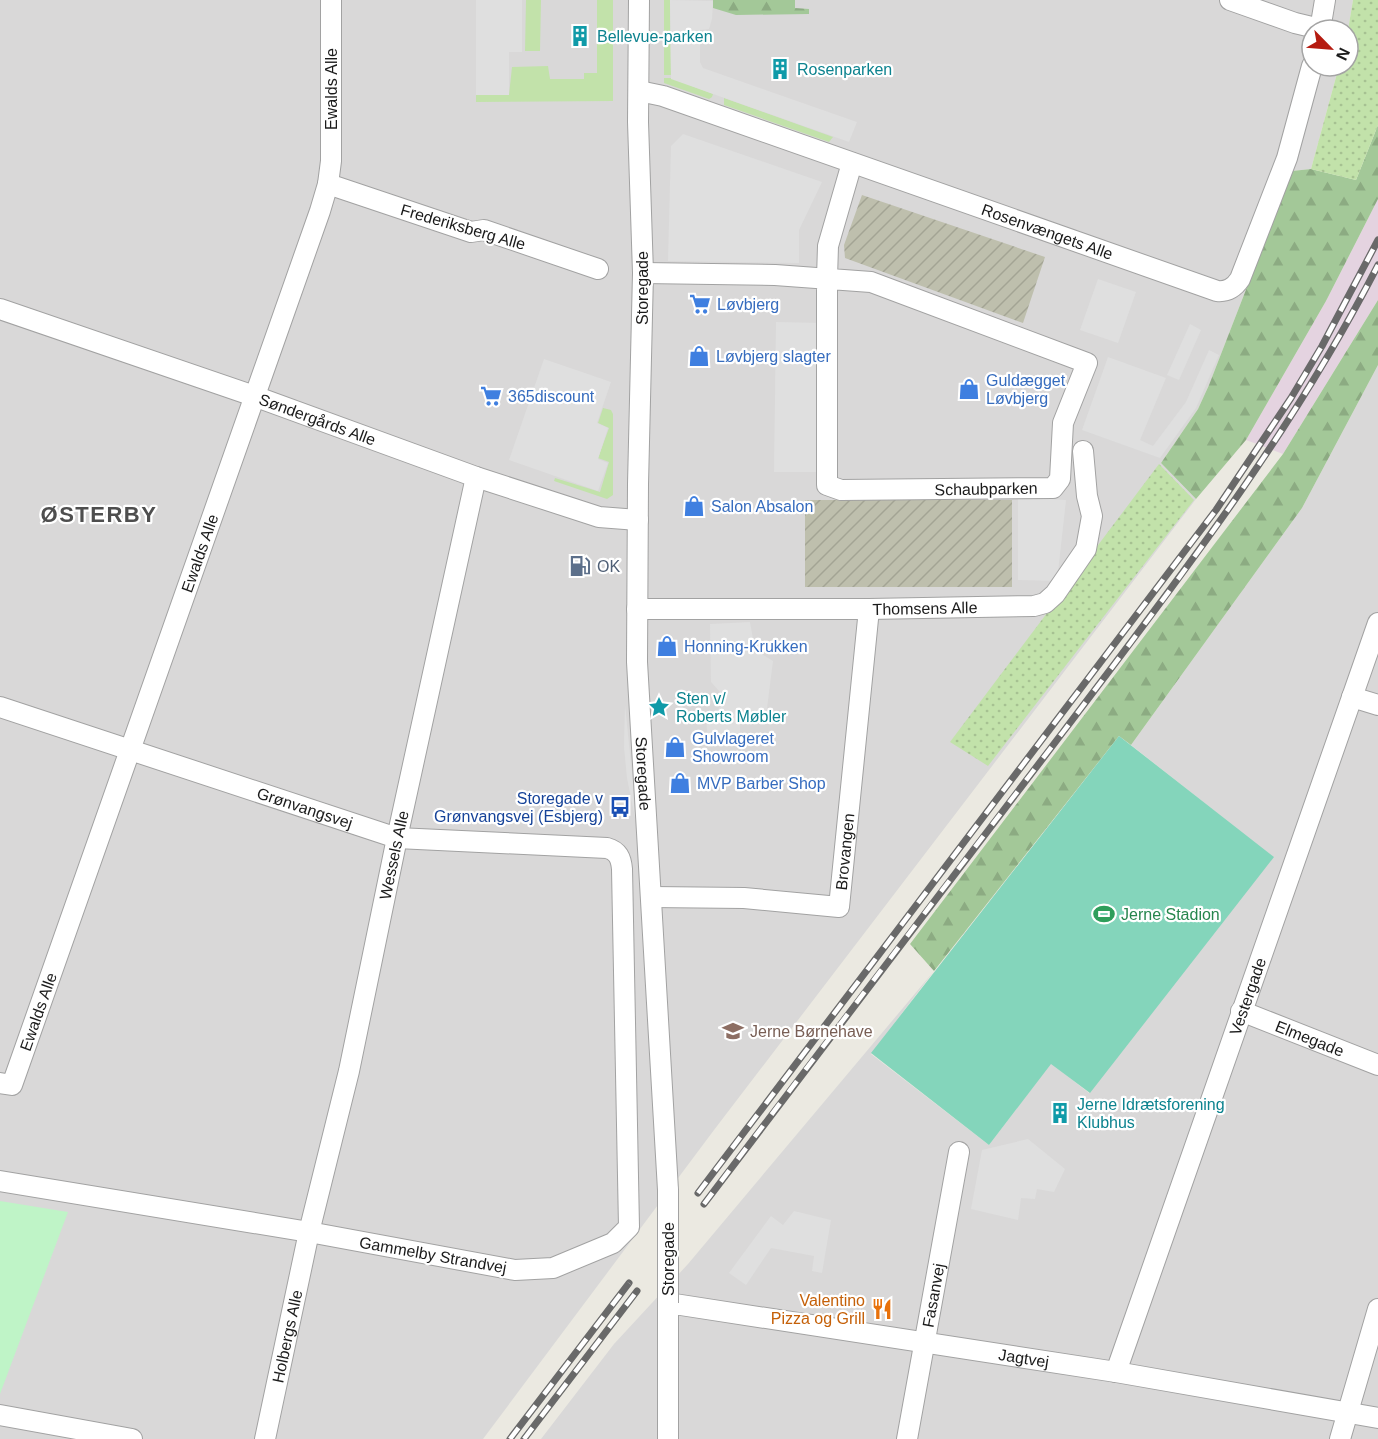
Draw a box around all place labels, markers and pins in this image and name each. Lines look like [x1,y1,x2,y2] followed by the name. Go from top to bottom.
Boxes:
[568,24,592,48] building icon: Bellevue-parken
[597,28,713,45] place label: Bellevue-parken
[768,57,792,81] building icon: Rosenparken
[797,61,892,78] place label: Rosenparken
[688,292,712,316] supermarket icon: Løvbjerg
[717,296,779,313] place label: Løvbjerg
[687,344,711,368] shop icon: Løvbjerg slagter
[716,348,831,365] place label: Løvbjerg slagter
[986,372,1066,407] place label: Guldægget Løvbjerg
[957,377,981,401] shop icon: Guldægget Løvbjerg
[479,384,503,408] supermarket icon: 365discount
[508,388,595,405] place label: 365discount
[682,494,706,518] shop icon: Salon Absalon
[711,498,813,515] place label: Salon Absalon
[568,554,592,578] fuel station icon: OK
[597,558,620,575] place label: OK
[655,634,679,658] shop icon: Honning-Krukken
[684,638,808,655] place label: Honning-Krukken
[676,690,787,725] place label: Sten v/ Roberts Møbler
[647,695,671,719] place icon: Sten v/ Roberts Møbler
[692,730,774,765] place label: Gulvlageret Showroom
[663,735,687,759] shop icon: Gulvlageret Showroom
[668,771,692,795] shop icon: MVP Barber Shop
[697,775,826,792] place label: MVP Barber Shop
[434,790,603,825] place label: Storegade v Grønvangsvej (Esbjerg)
[608,795,632,819] bus stop icon: Storegade v Grønvangsvej (Esbjerg)
[1092,902,1116,926] sports icon: Jerne Stadion
[1121,906,1220,923] place label: Jerne Stadion
[721,1019,745,1043] school or university icon: Jerne Børnehave
[750,1023,873,1040] place label: Jerne Børnehave
[1077,1096,1225,1131] place label: Jerne Idrætsforening Klubhus
[1048,1101,1072,1125] building icon: Jerne Idrætsforening Klubhus
[771,1292,865,1327] place label: Valentino Pizza og Grill
[870,1297,894,1321] restaurant icon: Valentino Pizza og Grill

